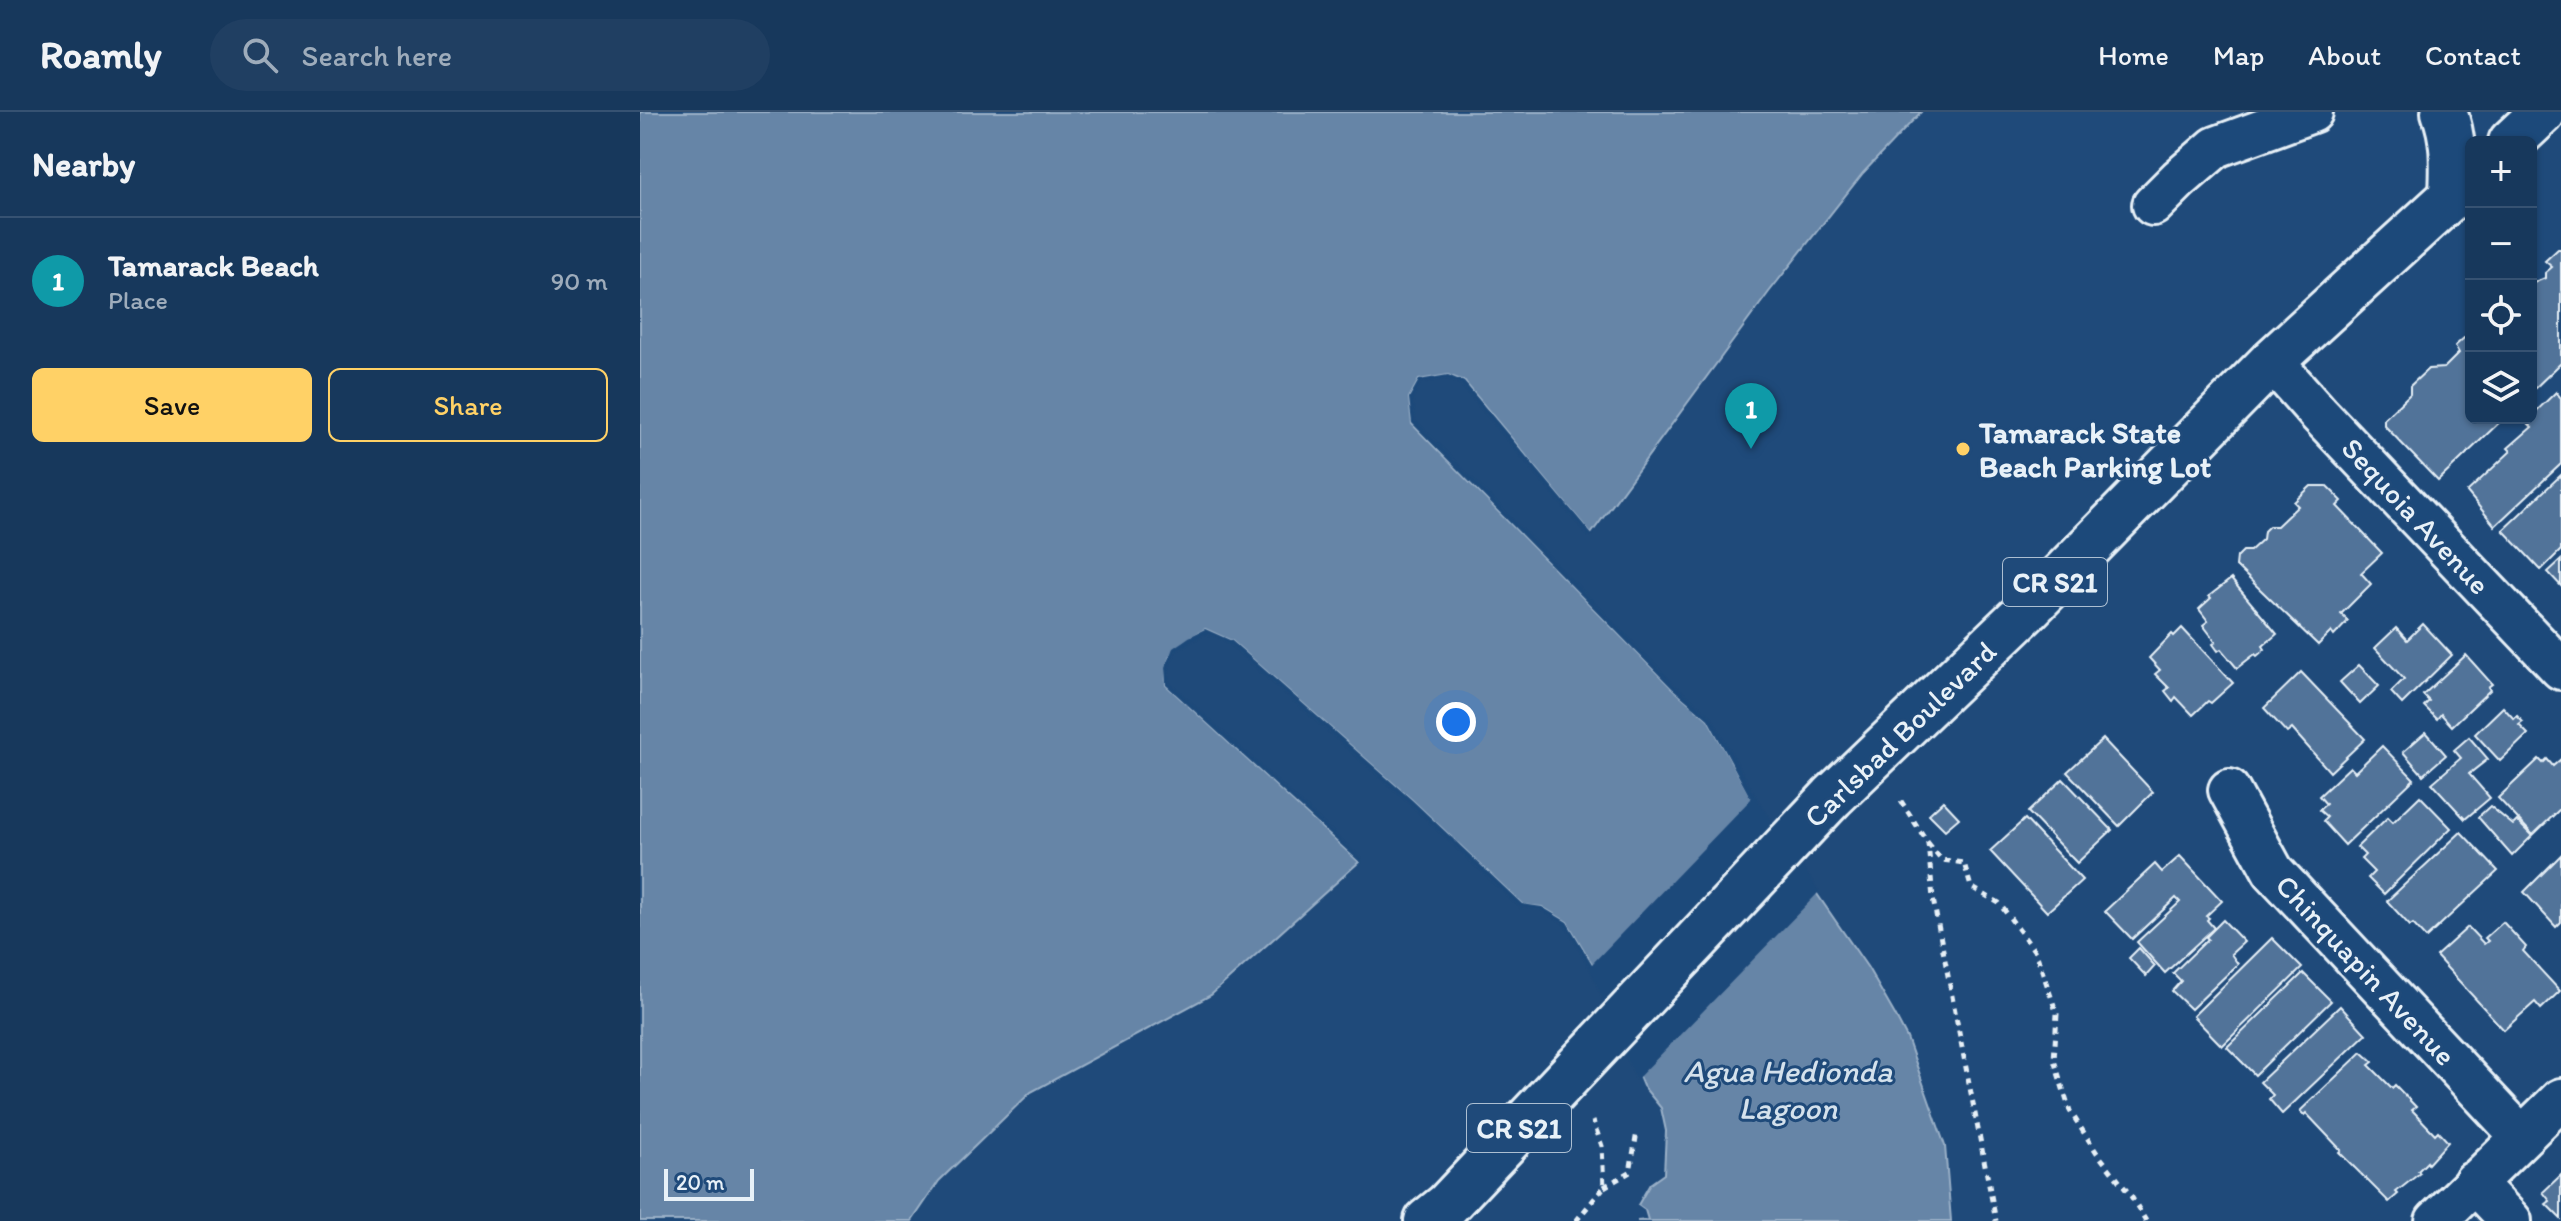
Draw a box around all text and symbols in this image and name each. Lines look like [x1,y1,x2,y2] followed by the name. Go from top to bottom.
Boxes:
[210,19,770,91] search box
[40,32,162,78] text: Roamly
[238,33,282,77] icon: search
[302,37,452,74] text: Search here
[2098,38,2169,72] text: Home
[2213,38,2264,72] text: Map
[2308,38,2381,72] text: About
[2425,38,2521,72] text: Contact
[2465,136,2537,424] map controls
[2465,136,2537,208] button: +
[32,144,135,185] text: Nearby
[2465,208,2537,280] button: −
[108,247,319,284] text: Tamarack Beach
[52,265,64,297] text: 1
[551,265,608,297] text: 90 m
[2465,280,2537,352] button: locate
[108,284,168,316] text: Place
[2465,352,2537,424] button: layers
[32,368,312,442] button: Save
[328,368,608,442] button: Share
[1725,383,1777,449] pin: 1
[1978,414,2211,485] place label: Tamarack State Beach Parking Lot
[2334,430,2498,602] street label: Sequoia Avenue
[1954,440,1972,458] marker: Tamarack State Beach Parking Lot
[2003,558,2107,606] road number: CR S21
[1796,633,2004,835] street label: Carlsbad Boulevard
[1436,702,1476,742] your location
[2268,867,2464,1073] street label: Chinquapin Avenue
[1683,1052,1893,1127] water label: Agua Hedionda Lagoon
[1467,1104,1571,1152] road number: CR S21
[664,1165,754,1201] scale bar
[676,1169,725,1196] text: 20 m

